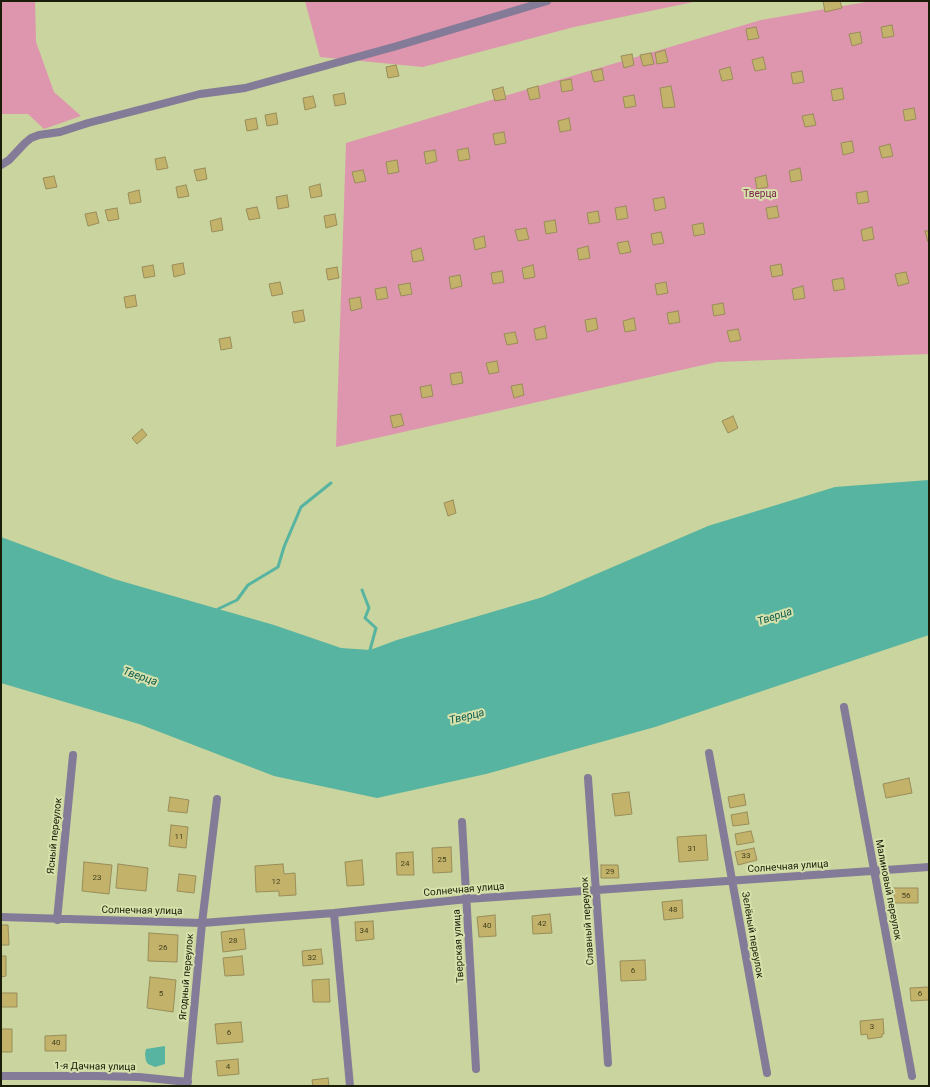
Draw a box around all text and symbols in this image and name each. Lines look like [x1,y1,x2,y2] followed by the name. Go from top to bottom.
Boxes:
[743,188,777,200] park label: Тверца
[756,605,794,629] water label: Тверца
[121,665,159,689] water label: Тверца
[448,706,486,728] water label: Тверца
[45,797,65,875] street label: Ясный переулок
[175,832,183,842] house number: 11
[872,839,904,941] street label: Малиновый переулок
[688,844,696,854] house number: 31
[742,851,750,861] house number: 33
[438,855,446,865] house number: 25
[747,858,829,876] street label: Солнечная улица
[401,859,409,869] house number: 24
[606,867,614,877] house number: 29
[93,873,101,883] house number: 23
[579,876,597,966] street label: Славный переулок
[272,877,280,887] house number: 12
[423,880,505,900] street label: Солнечная улица
[738,891,766,979] street label: Зелёный переулок
[902,891,910,901] house number: 56
[101,904,183,918] street label: Солнечная улица
[669,905,677,915] house number: 48
[451,909,467,983] street label: Тверская улица
[538,919,546,929] house number: 42
[483,921,491,931] house number: 40
[360,926,368,936] house number: 34
[177,933,197,1021] street label: Ягодный переулок
[229,936,237,946] house number: 28
[159,943,167,953] house number: 26
[308,953,316,963] house number: 32
[631,966,635,976] house number: 6
[159,989,163,999] house number: 5
[918,989,922,999] house number: 6
[870,1022,874,1032] house number: 3
[227,1028,231,1038] house number: 6
[52,1038,60,1048] house number: 40
[54,1060,136,1074] street label: 1-я Дачная улица
[226,1062,230,1072] house number: 4

